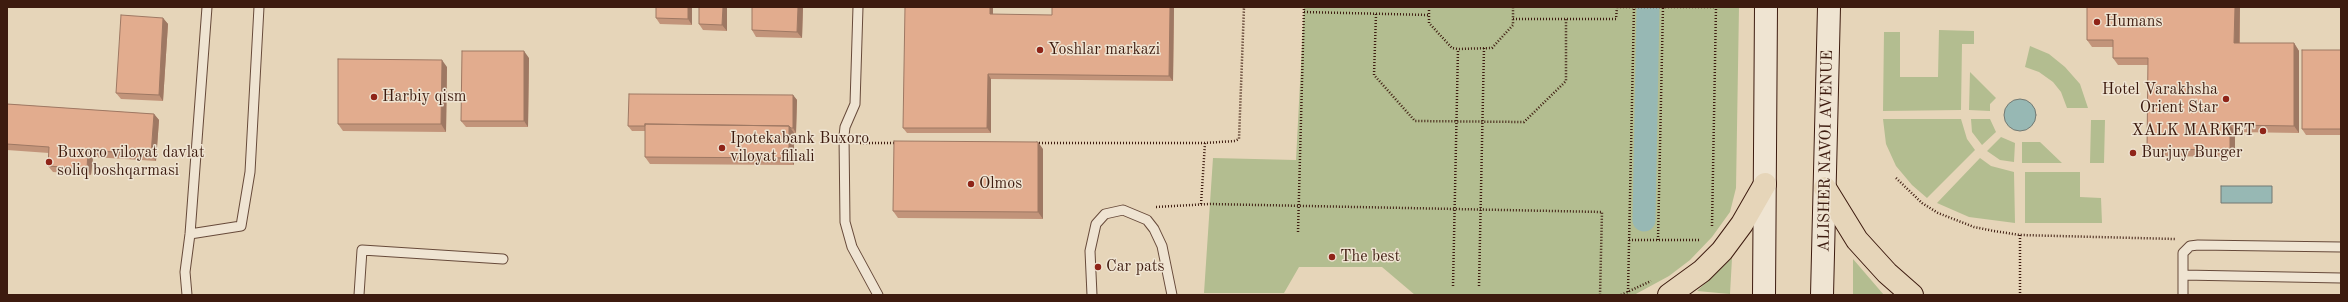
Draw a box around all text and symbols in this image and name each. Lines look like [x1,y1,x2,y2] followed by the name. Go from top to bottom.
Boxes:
[2105,12,2162,32] place label: Humans
[2092,17,2102,27] marker: Humans
[1048,40,1160,60] place label: Yoshlar markazi
[1035,45,1045,55] marker: Yoshlar markazi
[1815,50,1837,252] street label: ALISHER NAVOI AVENUE
[2102,80,2218,118] place label: Hotel Varakhsha Orient Star
[382,87,467,107] place label: Harbiy qism
[369,92,379,102] marker: Harbiy qism
[2221,94,2231,104] marker: Hotel Varakhsha Orient Star
[2132,121,2255,141] place label: XALK MARKET
[2258,126,2268,136] marker: XALK MARKET
[730,129,869,167] place label: Ipotekabank Buxoro viloyat filiali
[57,143,204,181] place label: Buxoro viloyat davlat soliq boshqarmasi
[717,143,727,153] marker: Ipotekabank Buxoro viloyat filiali
[2141,143,2242,163] place label: Burjuy Burger
[2128,148,2138,158] marker: Burjuy Burger
[44,157,54,167] marker: Buxoro viloyat davlat soliq boshqarmasi
[979,174,1022,194] place label: Olmos
[966,179,976,189] marker: Olmos
[1340,247,1400,267] place label: The best
[1327,252,1337,262] marker: The best
[1106,257,1164,277] place label: Car pats
[1093,262,1103,272] marker: Car pats

